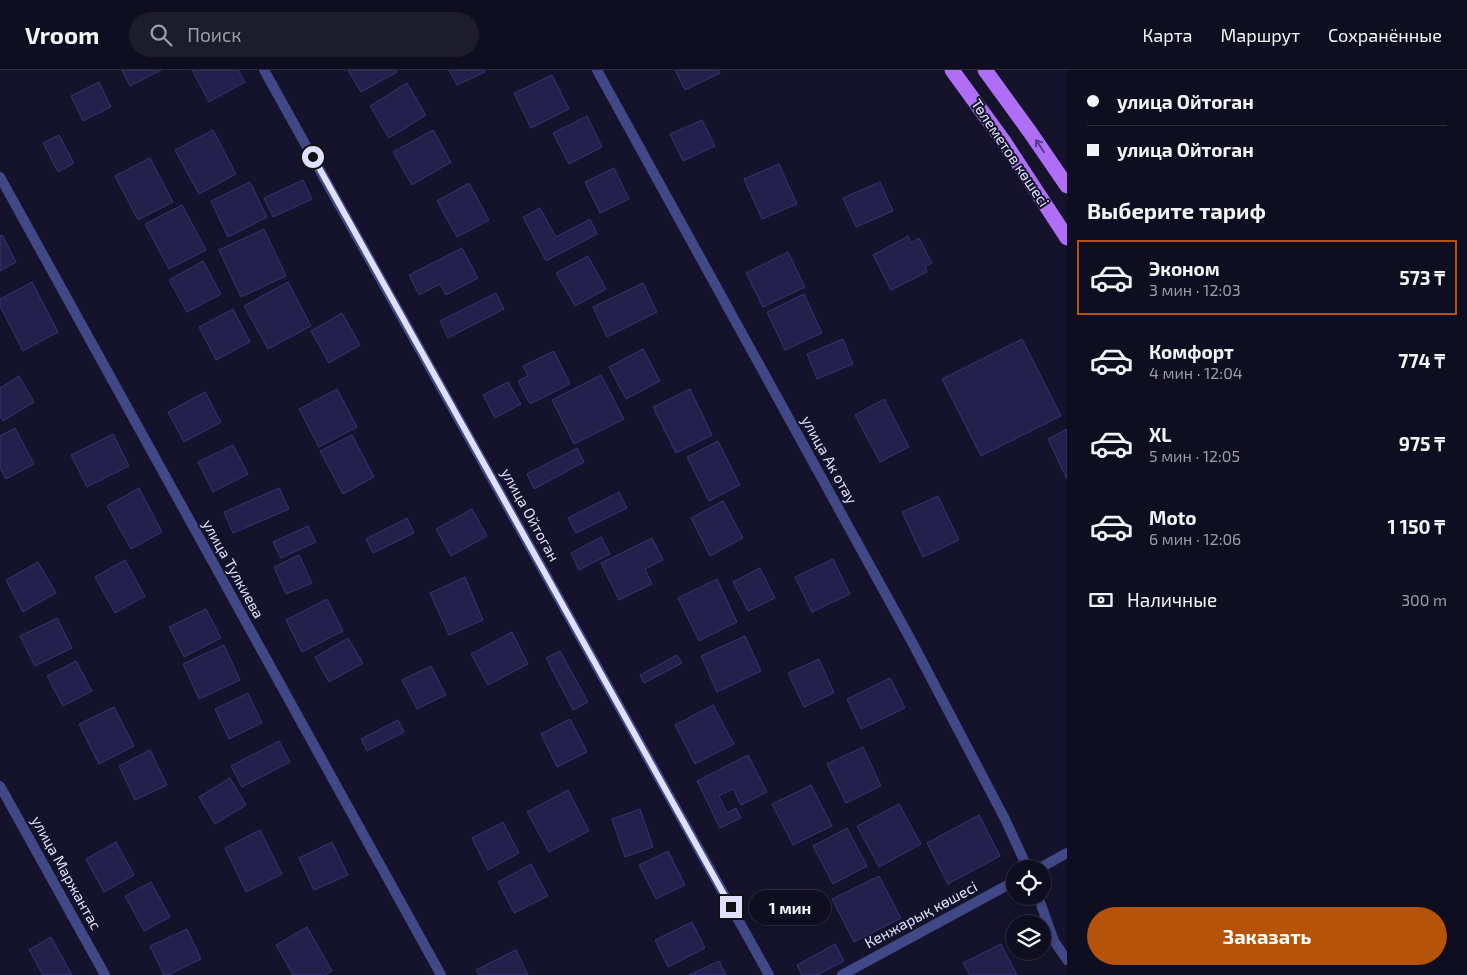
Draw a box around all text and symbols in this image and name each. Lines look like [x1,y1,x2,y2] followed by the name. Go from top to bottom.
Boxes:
[129,12,479,57] search box
[25,20,99,49] text: Vroom
[147,21,175,49] icon: search
[187,23,242,46] text: Поиск
[1142,24,1192,46] text: Карта
[1220,24,1300,46] text: Маршрут
[1328,24,1442,46] text: Сохранённые
[1117,90,1254,113] text: улица Ойтоган
[968,95,1054,210] street label: Төлеметов көшесі
[1117,138,1254,161] text: улица Ойтоган
[1035,139,1045,153] one-way arrow
[302,146,324,168] route start
[1087,197,1266,223] text: Выберите тариф
[1089,255,1134,300] icon: car
[1149,257,1220,280] text: Эконом
[1399,266,1445,289] text: 573 ₸
[1149,280,1241,299] text: 3 мин · 12:03
[1089,338,1134,383] icon: car
[1149,340,1234,363] text: Комфорт
[1398,349,1445,372] text: 774 ₸
[1149,363,1243,382] text: 4 мин · 12:04
[797,412,862,507] street label: улица Ак отау
[1089,421,1134,466] icon: car
[1149,423,1171,446] text: XL
[1399,432,1445,455] text: 975 ₸
[1149,446,1240,465] text: 5 мин · 12:05
[497,465,564,565] street label: улица Ойтоган
[1089,504,1134,549] icon: car
[1149,506,1197,529] text: Moto
[1388,515,1445,538] text: 1 150 ₸
[198,516,268,622] street label: улица Тулкиева
[1149,529,1241,548] text: 6 мин · 12:06
[1087,586,1115,614] icon: cash
[1127,588,1217,611] text: Наличные
[1401,590,1447,609] text: 300 m
[27,812,106,933] street label: улица Маржантас
[1006,860,1051,960] map controls
[1006,860,1051,905] button: locate
[861,877,980,951] street label: Кенжарық көшесі
[748,890,831,924] callout: 1 мин
[720,896,742,918] route end
[769,898,811,917] text: 1 мин
[1087,907,1447,965] button: Заказать
[1006,915,1051,960] button: layers

